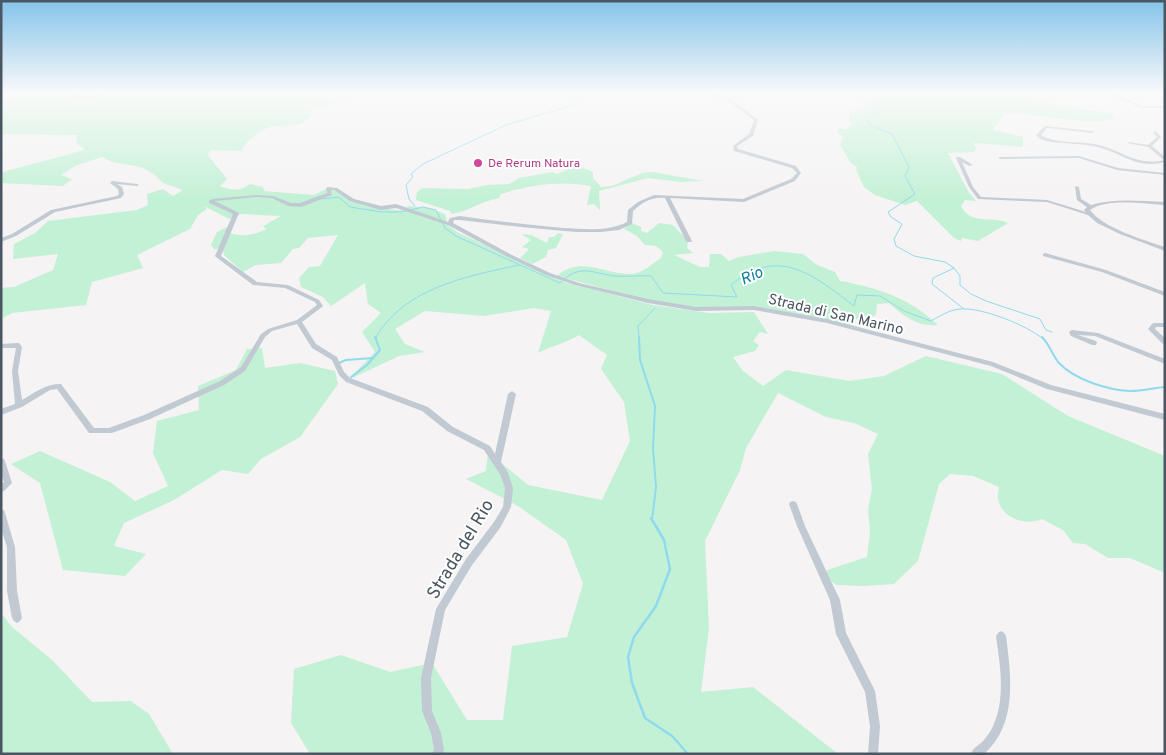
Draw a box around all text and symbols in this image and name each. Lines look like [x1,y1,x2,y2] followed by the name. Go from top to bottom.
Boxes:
[488,156,580,172] place label: De Rerum Natura
[472,157,484,169] marker: De Rerum Natura
[737,263,767,291] water label: Rio
[766,291,905,340] street label: Strada di San Marino
[423,496,500,604] street label: Strada del Rio

